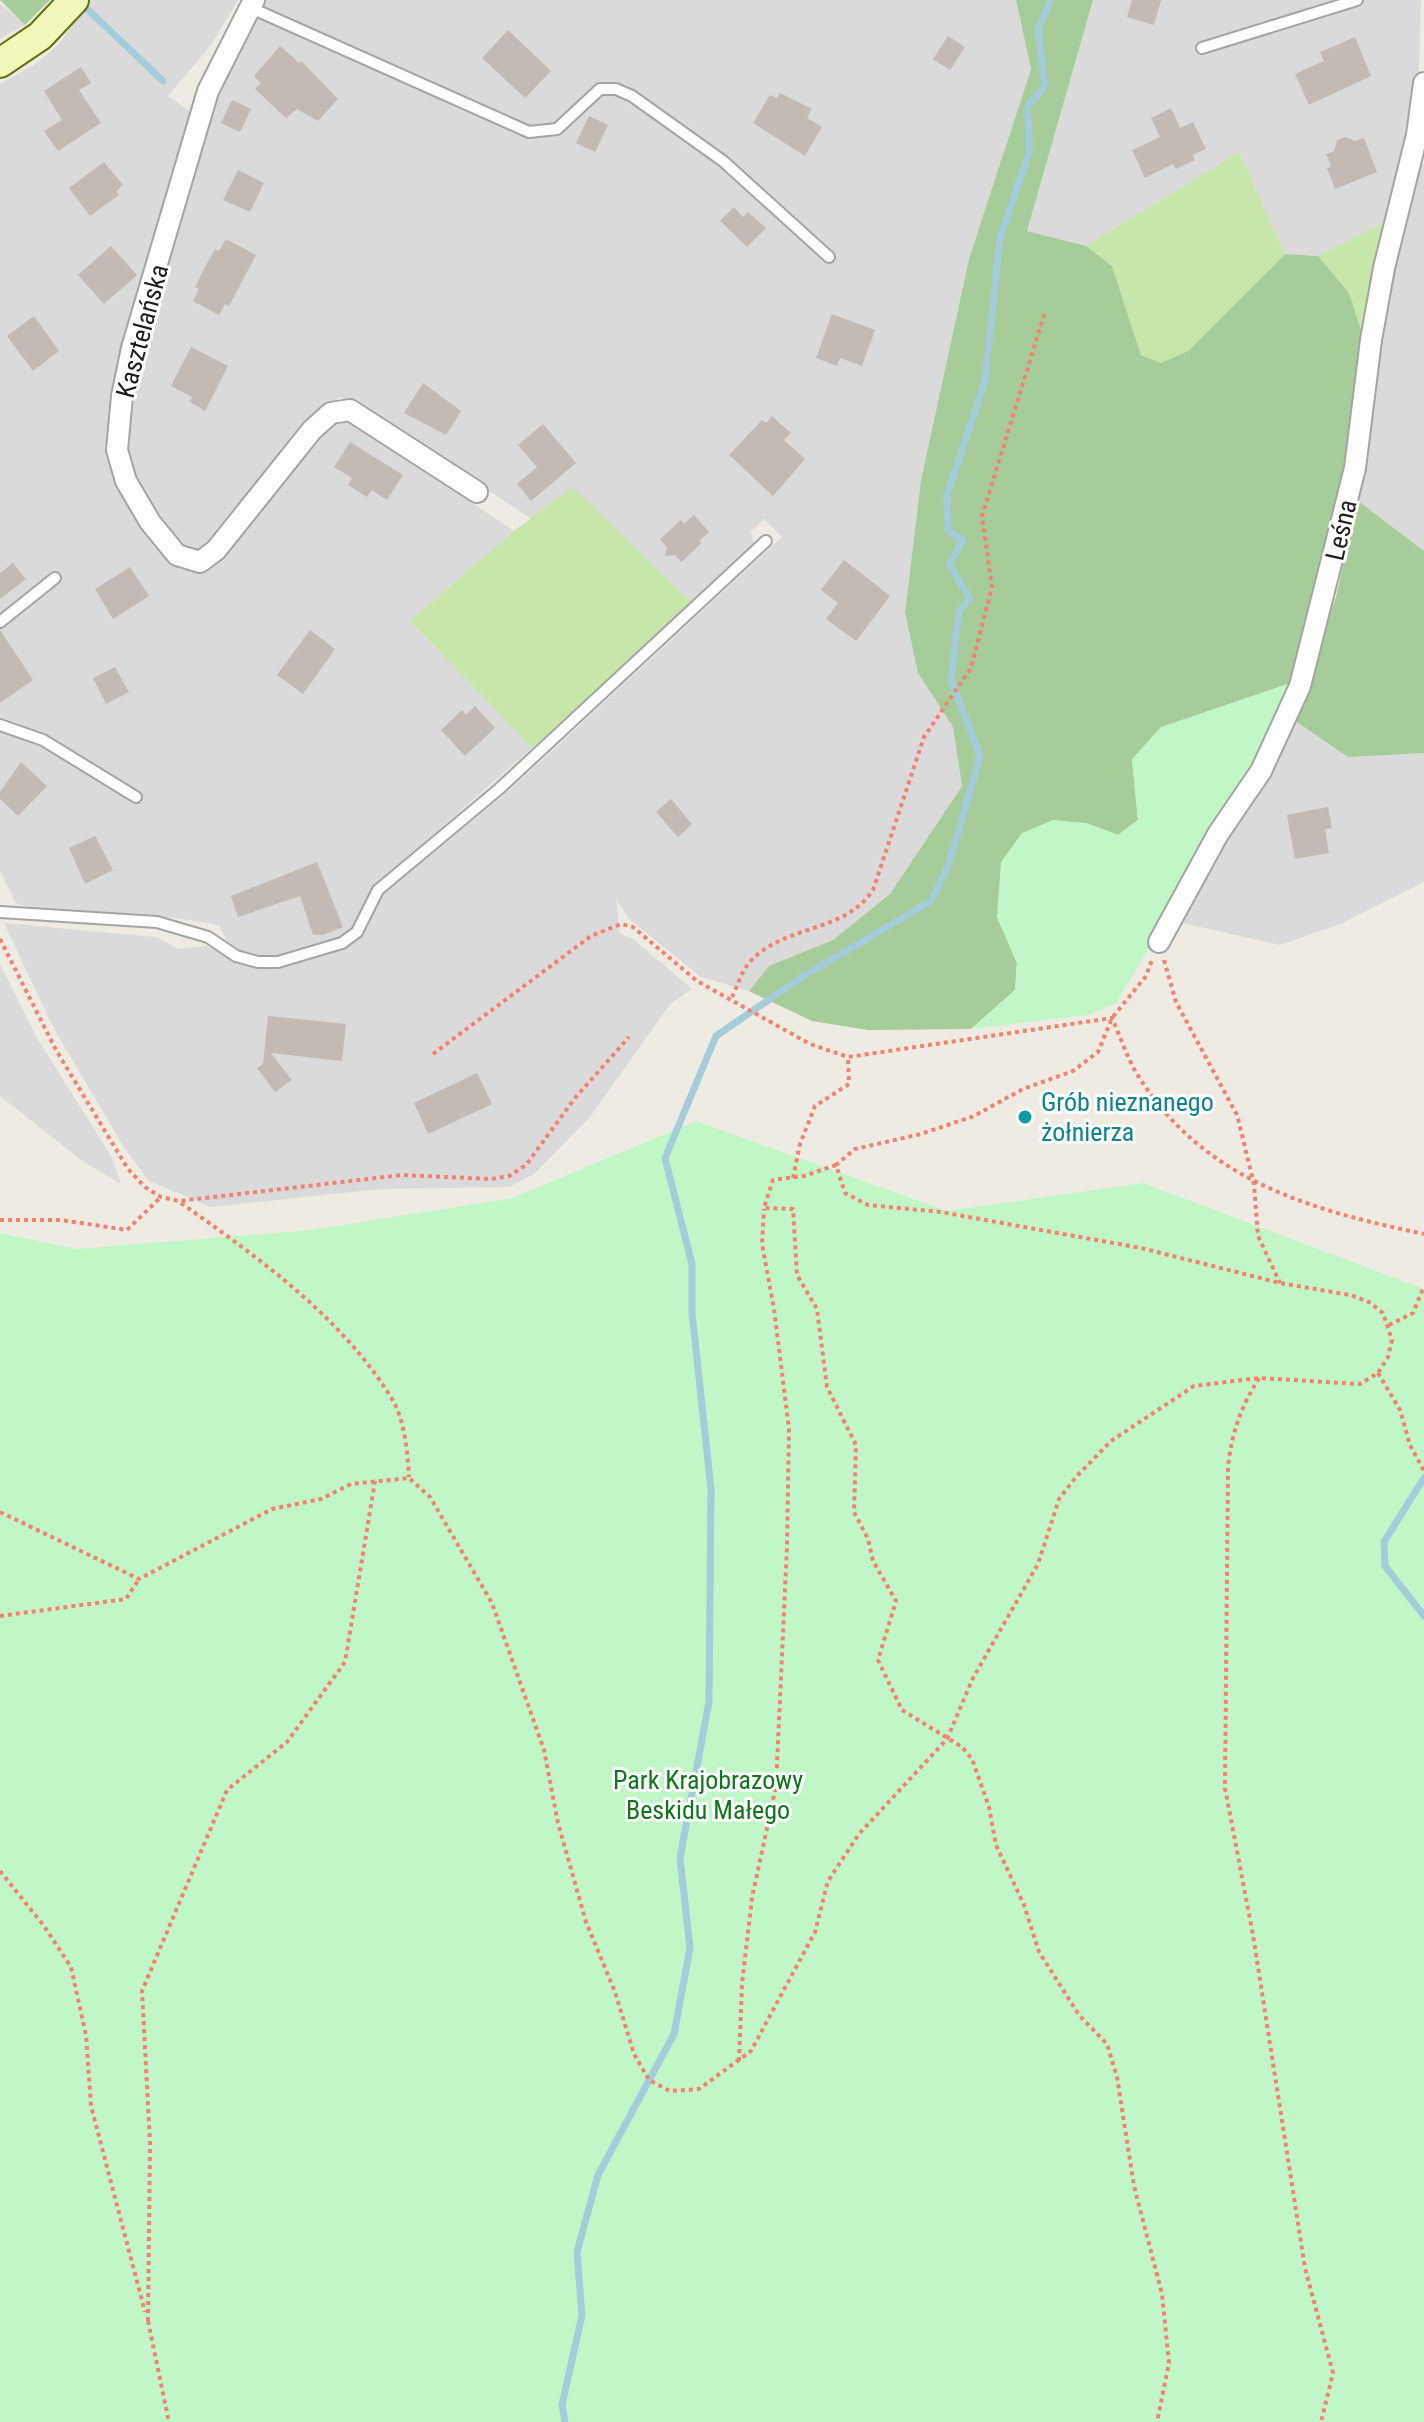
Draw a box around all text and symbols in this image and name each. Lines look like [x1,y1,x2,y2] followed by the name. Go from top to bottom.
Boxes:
[110,261,174,401] street label: Kasztelańska
[1319,497,1363,563] street label: Leśna
[1041,1087,1214,1147] place label: Grób nieznanego żołnierza
[1016,1108,1034,1126] marker: Grób nieznanego żołnierza
[613,1765,803,1825] park label: Park Krajobrazowy Beskidu Małego

